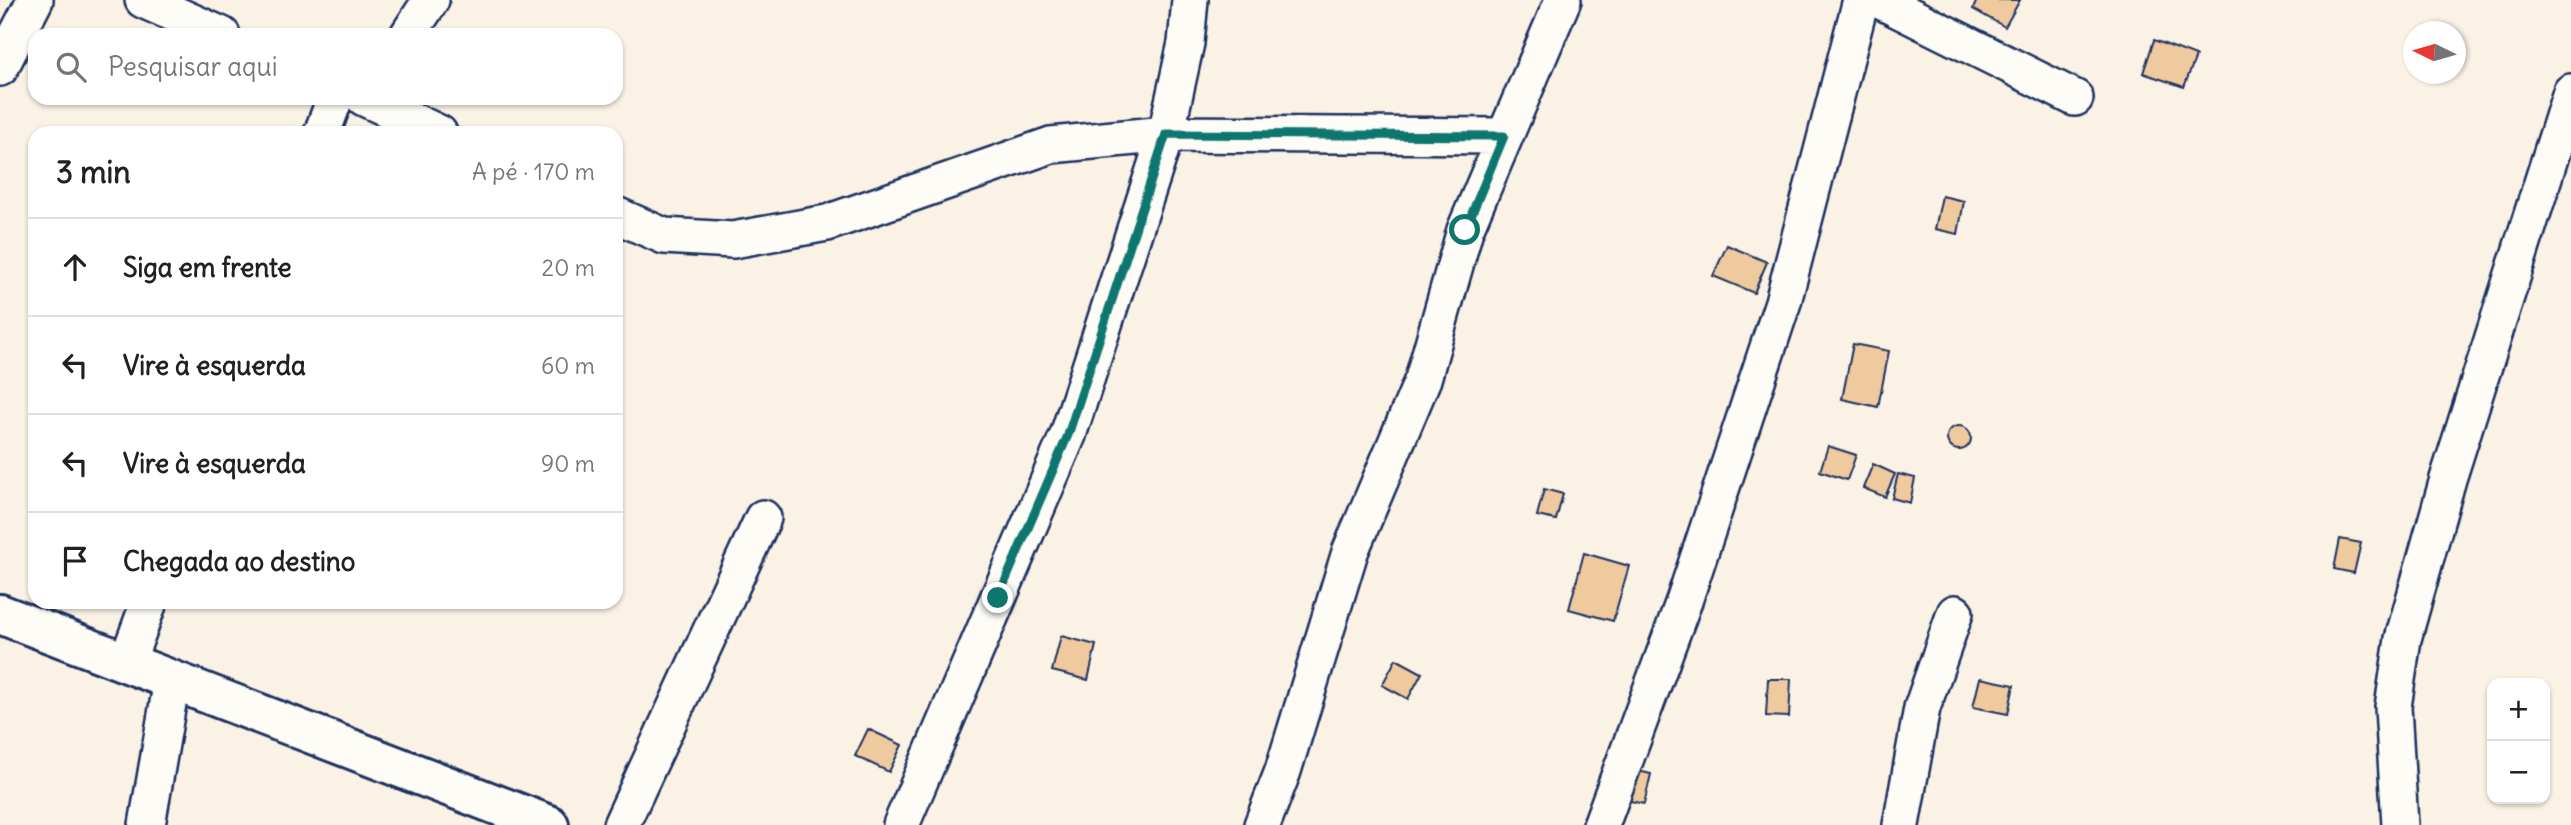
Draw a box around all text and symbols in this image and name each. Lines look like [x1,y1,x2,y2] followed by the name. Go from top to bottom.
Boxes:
[2403,21,2466,84] north arrow
[28,28,623,105] search box
[52,48,90,86] icon: search
[108,50,277,83] text: Pesquisar aqui
[56,153,131,191] text: 3 min
[472,157,595,186] text: A pé · 170 m
[1449,214,1480,245] route start
[56,248,94,286] icon: ahead
[123,251,291,284] text: Siga em frente
[542,253,595,282] text: 20 m
[56,346,94,384] icon: left
[123,349,306,382] text: Vire à esquerda
[541,351,595,380] text: 60 m
[56,444,94,482] icon: left
[123,447,306,480] text: Vire à esquerda
[541,449,595,478] text: 90 m
[56,542,94,580] icon: arrive
[123,545,355,578] text: Chegada ao destino
[982,582,1013,613] route end
[2487,678,2550,804] map controls
[2487,678,2550,741] button: +
[2487,741,2550,804] button: −

